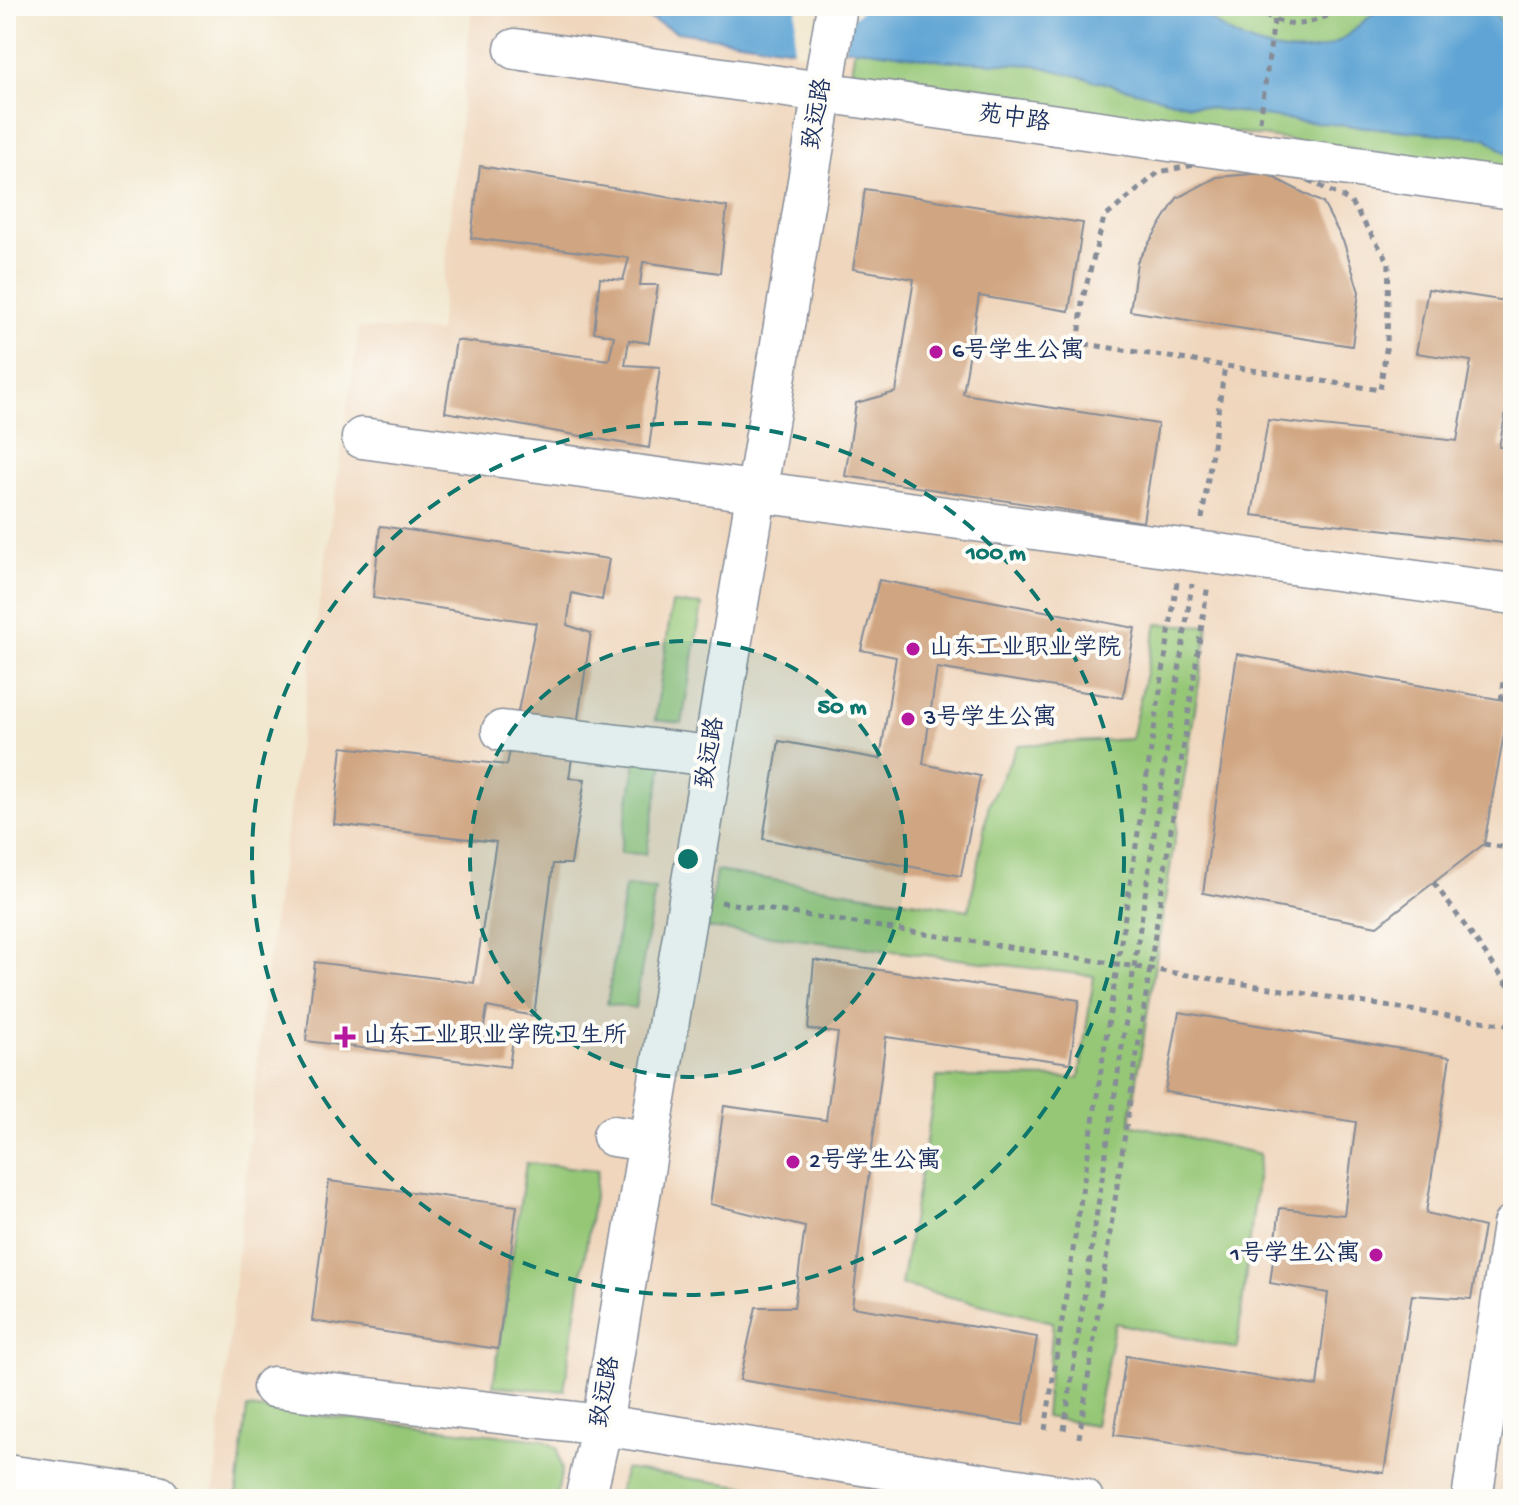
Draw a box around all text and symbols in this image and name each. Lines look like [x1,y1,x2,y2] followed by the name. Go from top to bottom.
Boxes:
[796,76,840,152] street label: 致远路
[976,99,1052,139] street label: 苑中路
[952,337,1084,367] place label: 6号学生公寓
[927,343,945,361] marker: 6号学生公寓
[965,540,1026,569] text: 100 m
[929,634,1121,664] place label: 山东工业职业学院
[904,640,922,658] marker: 山东工业职业学院
[818,694,866,723] text: 50 m
[923,704,1056,734] place label: 3号学生公寓
[899,710,917,728] marker: 3号学生公寓
[690,715,732,791] street label: 致远路
[674,845,702,873] centre of rings
[363,1022,627,1052] place label: 山东工业职业学院卫生所
[334,1026,356,1048] marker: 山东工业职业学院卫生所
[809,1147,941,1177] place label: 2号学生公寓
[784,1153,802,1171] marker: 2号学生公寓
[1229,1240,1360,1270] place label: 1号学生公寓
[1367,1246,1385,1264] marker: 1号学生公寓
[584,1354,628,1430] street label: 致远路

